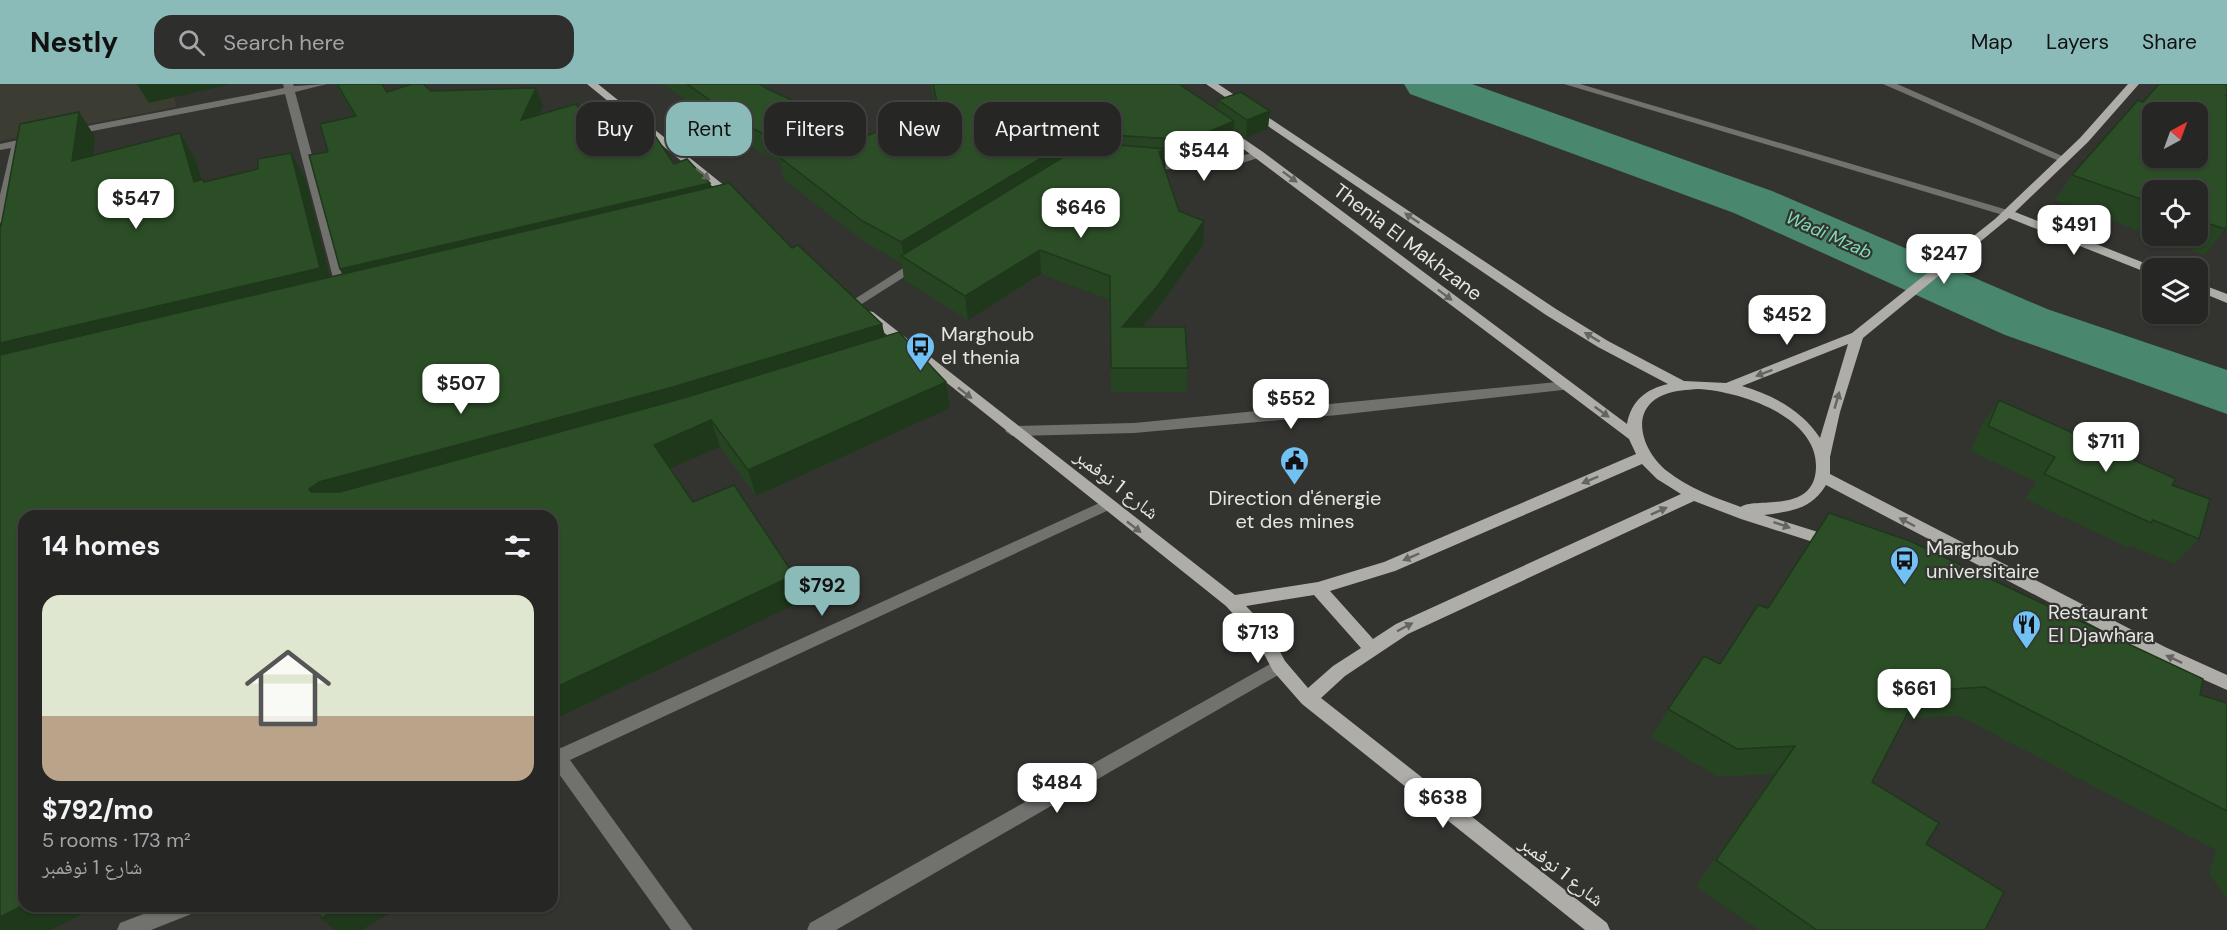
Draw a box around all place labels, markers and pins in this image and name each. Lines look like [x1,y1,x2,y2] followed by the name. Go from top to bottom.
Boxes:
[1168,131,1240,182] pin: $544
[100,179,172,230] pin: $547
[1045,188,1117,239] pin: $646
[2038,205,2110,256] pin: $491
[1908,234,1980,285] pin: $247
[1751,295,1823,346] pin: $452
[941,321,1034,370] place label: Marghoub el thenia
[904,330,936,372] bus stop icon: Marghoub el thenia
[425,364,497,415] pin: $507
[1255,379,1327,430] pin: $552
[2070,422,2142,473] pin: $711
[1279,444,1311,486] public building icon: Direction d'énergie et des mines
[1209,485,1381,534] place label: Direction d'énergie et des mines
[1926,535,2039,584] place label: Marghoub universitaire
[1889,544,1921,586] bus stop icon: Marghoub universitaire
[786,566,858,617] pin: $792
[2048,599,2154,648] place label: Restaurant El Djawhara
[2011,608,2043,650] restaurant icon: Restaurant El Djawhara
[1222,613,1294,664] pin: $713
[1878,669,1950,720] pin: $661
[1021,763,1093,814] pin: $484
[1407,778,1479,829] pin: $638

